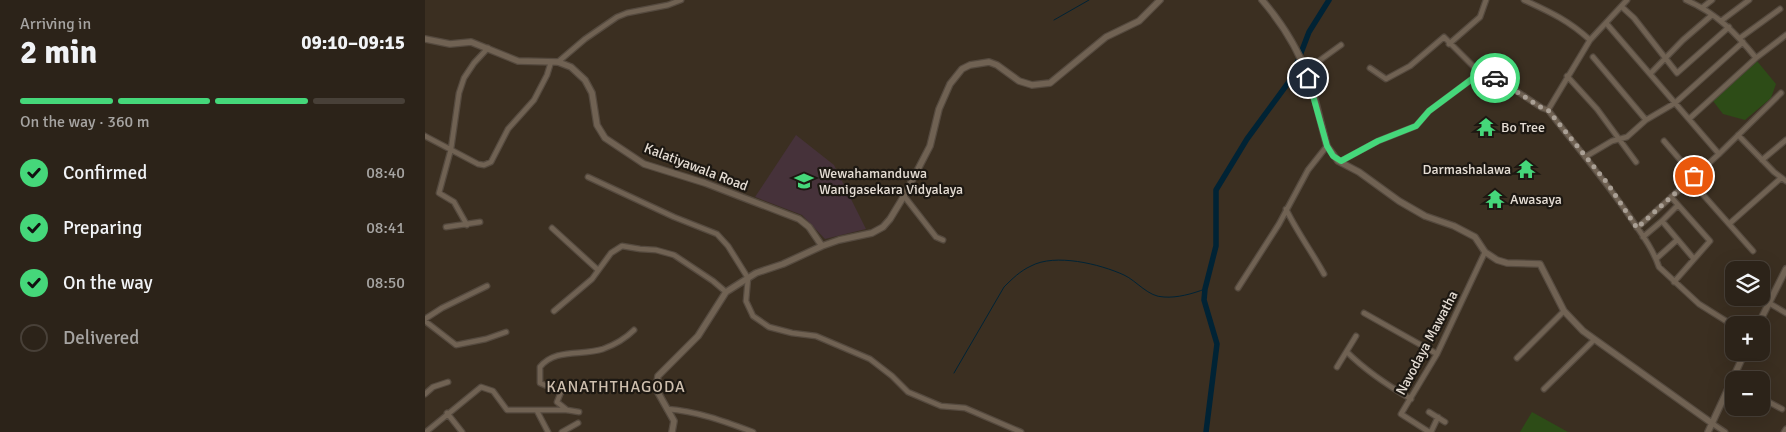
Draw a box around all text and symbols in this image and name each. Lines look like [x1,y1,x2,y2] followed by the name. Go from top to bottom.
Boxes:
[20,14,91,34] text: Arriving in
[301,31,405,55] text: 09:10–09:15
[20,33,97,72] text: 2 min
[1470,53,1520,103] courier
[1287,57,1329,99] pin
[1294,64,1322,92] icon: home
[1481,64,1509,92] icon: car
[20,112,150,132] text: On the way · 360 m
[1475,116,1497,138] temple icon: Bo Tree
[1501,119,1545,136] place label: Bo Tree
[642,139,750,195] street label: Kalatiyawala Road
[1673,155,1715,197] pin
[1515,158,1537,180] temple icon: Darmashalawa
[20,159,48,187] icon: check
[63,161,147,185] text: Confirmed
[1423,161,1511,178] place label: Darmashalawa
[1680,162,1708,190] icon: bag
[366,163,405,183] text: 08:40
[819,165,963,198] place label: Wewahamanduwa Wanigasekara Vidyalaya
[793,170,815,192] school or university icon: Wewahamanduwa Wanigasekara Vidyalaya
[1484,188,1506,210] temple icon: Awasaya
[1510,191,1562,208] place label: Awasaya
[20,214,48,242] icon: check
[63,216,142,240] text: Preparing
[366,218,405,238] text: 08:41
[1725,261,1770,416] map controls
[1725,261,1770,306] button: layers
[20,269,48,297] icon: check
[63,271,153,295] text: On the way
[366,273,405,293] text: 08:50
[1392,288,1462,398] street label: Navodaya Mawatha
[1725,316,1770,361] button: +
[63,326,139,350] text: Delivered
[1725,371,1770,416] button: −
[546,377,686,397] district label: KANATHTHAGODA

